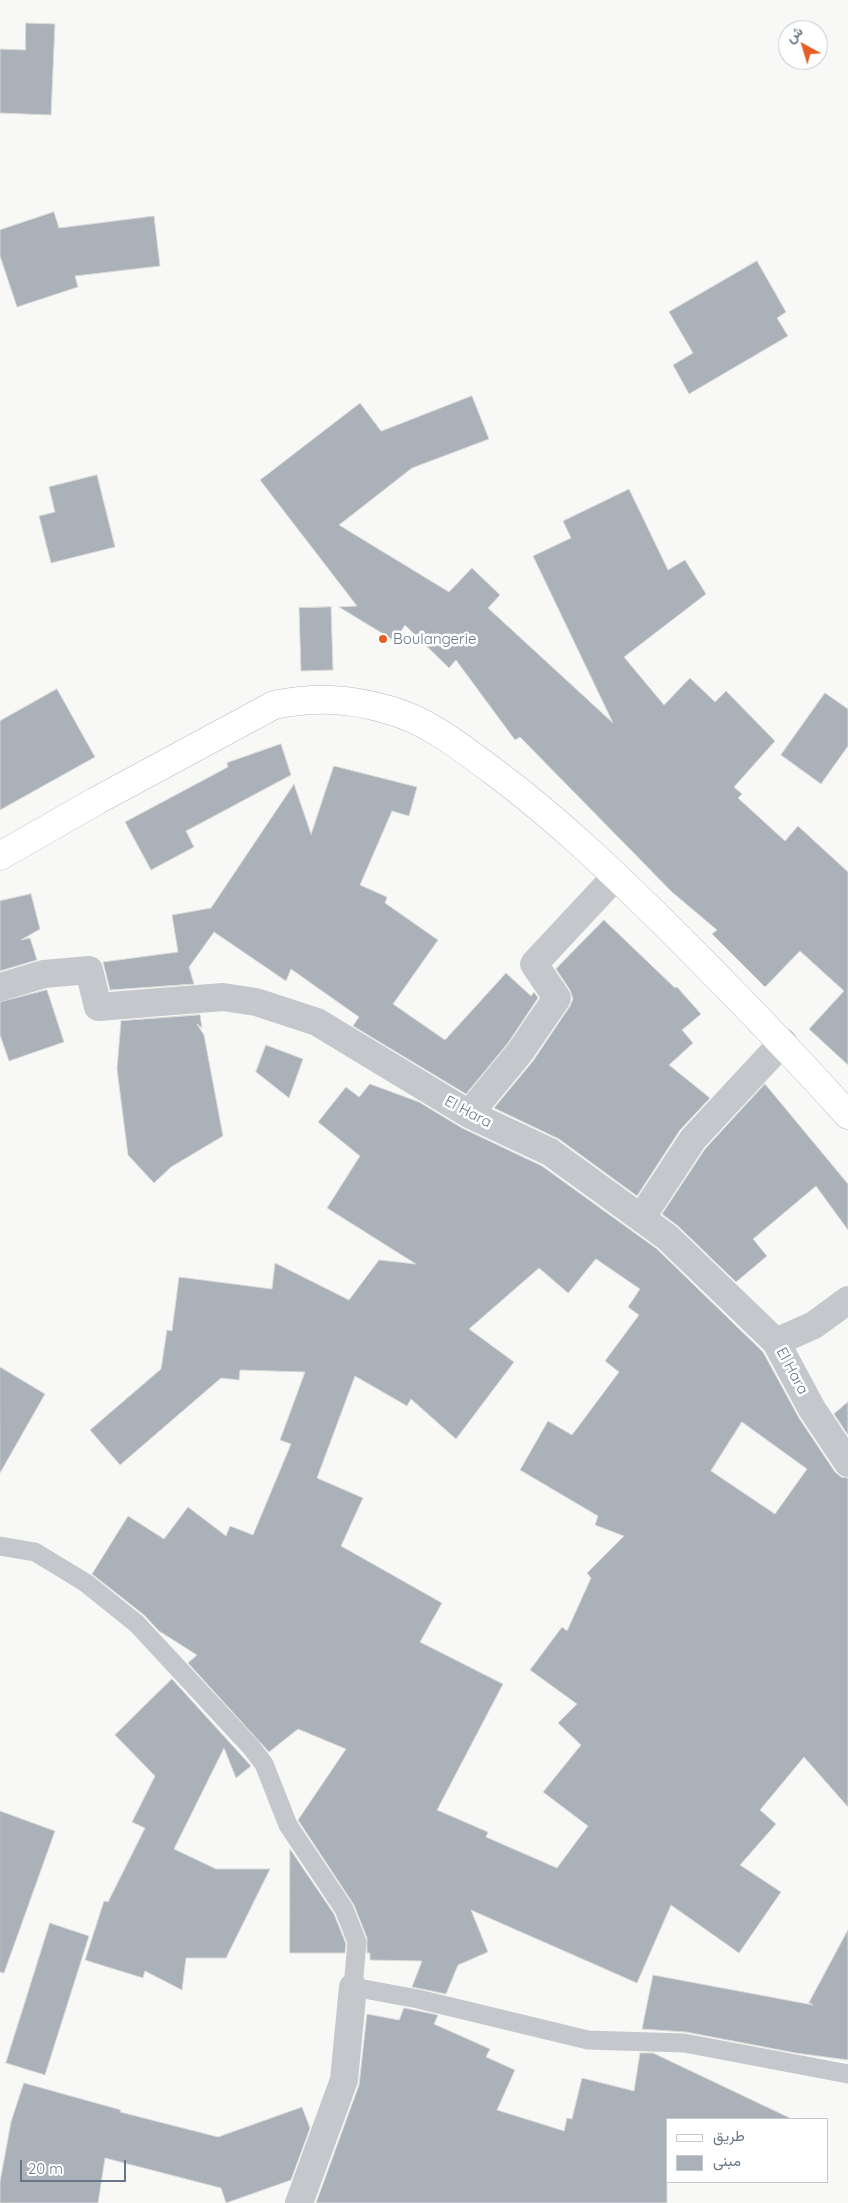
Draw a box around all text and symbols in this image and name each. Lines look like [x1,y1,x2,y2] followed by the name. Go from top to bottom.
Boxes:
[778,20,828,70] north arrow
[782,22,806,46] text: ش
[393,630,477,648] place label: Boulangerie
[377,633,389,645] marker: Boulangerie
[441,1092,495,1132] street label: El Hara
[772,1344,812,1398] street label: El Hara
[666,2118,828,2183] legend
[713,2126,745,2145] text: طريق
[22,2150,129,2182] scale bar
[713,2151,741,2170] text: مبنى
[28,2159,63,2178] text: 20 m

